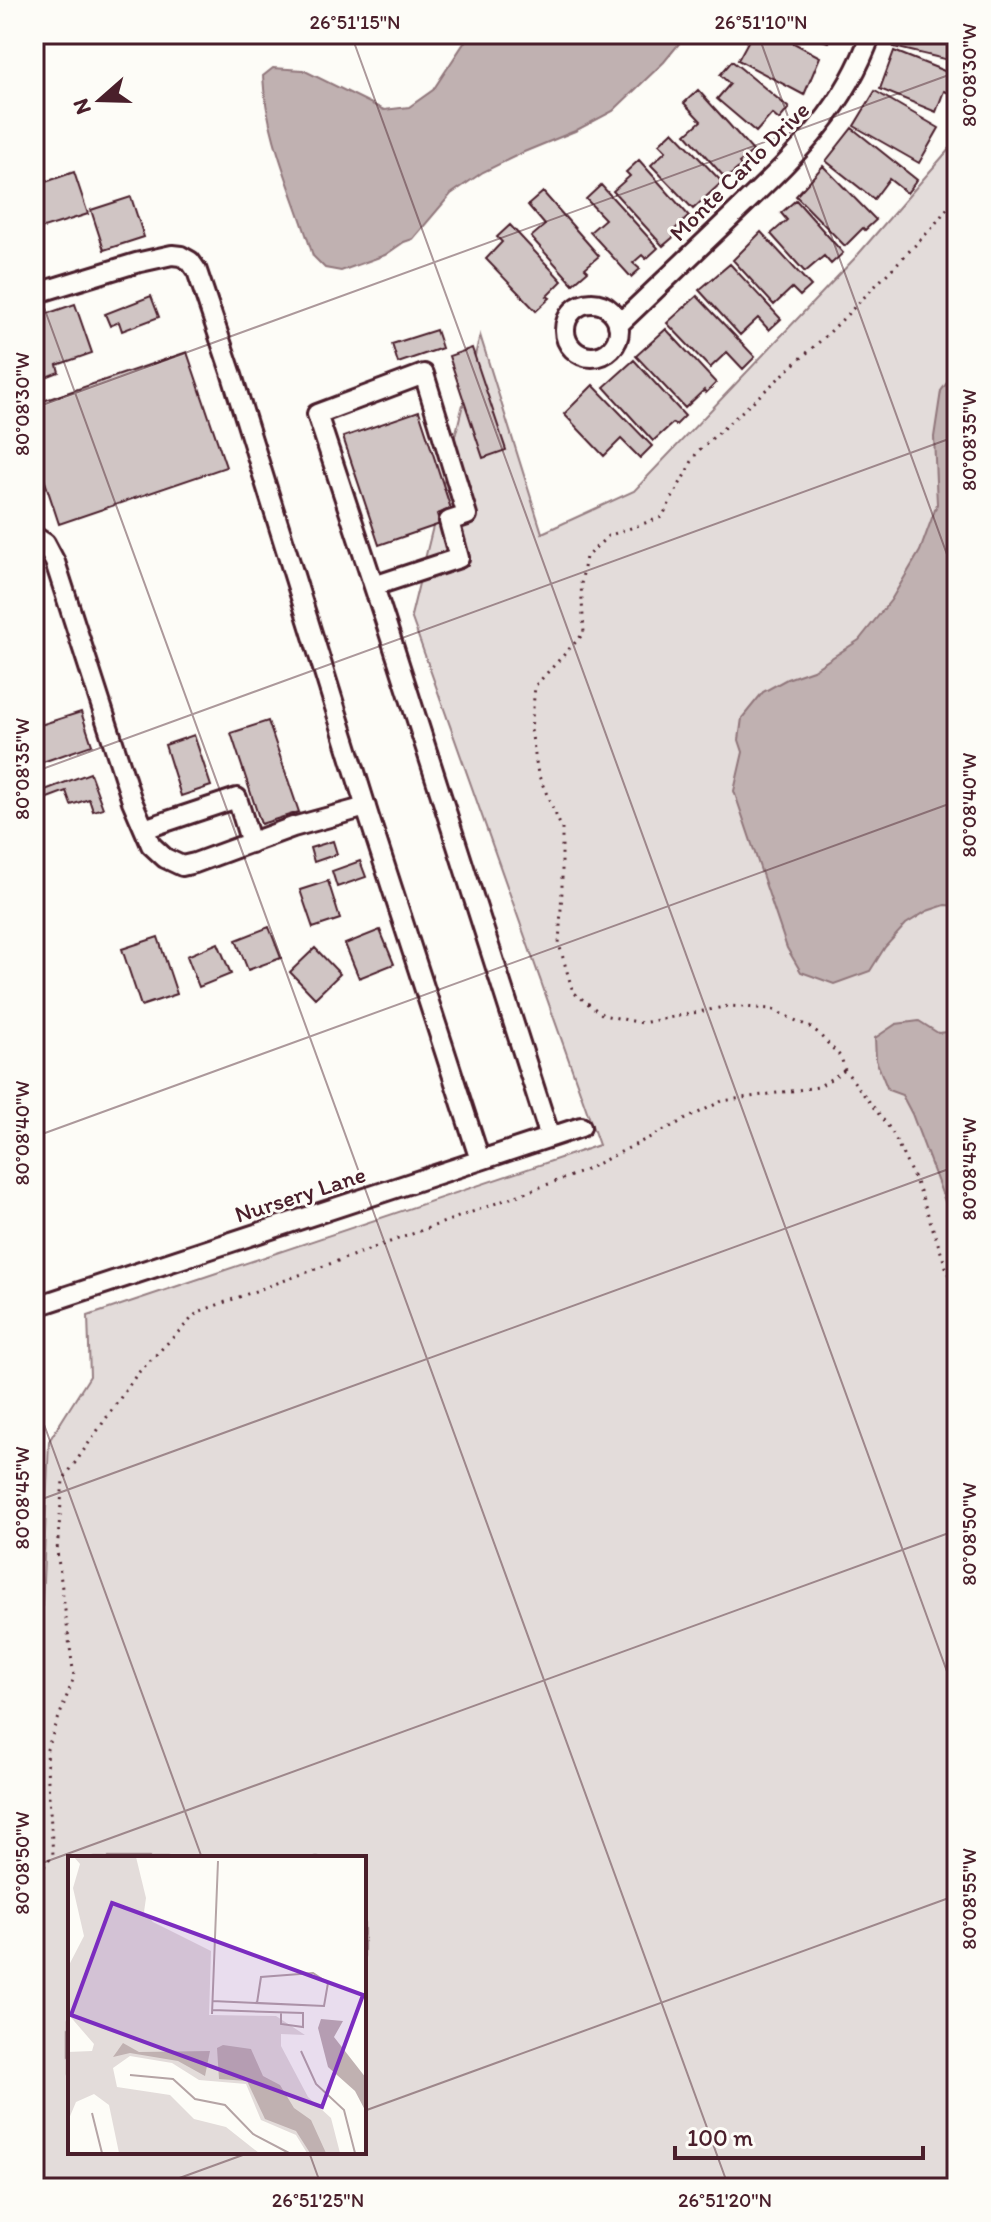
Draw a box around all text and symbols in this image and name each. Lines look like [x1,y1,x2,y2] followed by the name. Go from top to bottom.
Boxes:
[309,10,401,34] text: 26°51'15"N
[715,10,807,34] text: 26°51'10"N
[957,23,981,127] text: 80°08'30"W
[60,60,140,140] north arrow
[66,95,97,118] text: N
[663,95,815,247] street label: Monte Carlo Drive
[10,352,34,456] text: 80°08'30"W
[957,389,981,491] text: 80°08'35"W
[10,718,34,820] text: 80°08'35"W
[957,753,981,857] text: 80°08'40"W
[10,1081,34,1185] text: 80°08'40"W
[957,1117,981,1221] text: 80°08'45"W
[231,1159,369,1229] street label: Nursery Lane
[10,1446,34,1550] text: 80°08'45"W
[957,1482,981,1586] text: 80°08'50"W
[10,1811,34,1915] text: 80°08'50"W
[957,1848,981,1950] text: 80°08'55"W
[68,1856,366,2154] inset map
[675,2110,923,2160] scale bar
[687,2123,753,2152] text: 100 m
[272,2188,364,2212] text: 26°51'25"N
[678,2188,772,2212] text: 26°51'20"N

